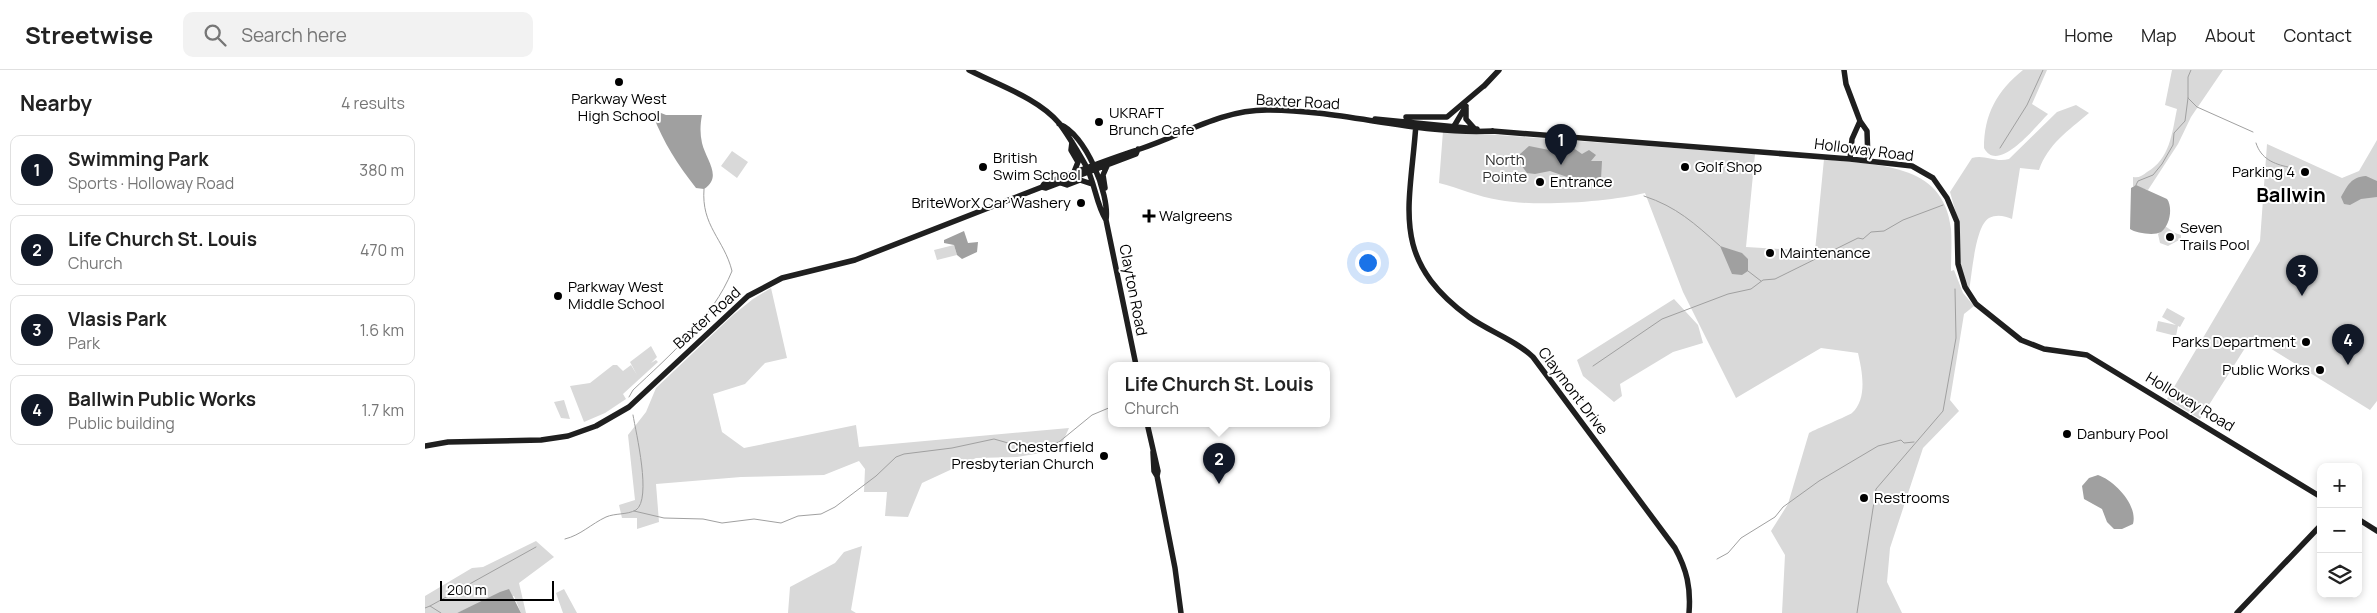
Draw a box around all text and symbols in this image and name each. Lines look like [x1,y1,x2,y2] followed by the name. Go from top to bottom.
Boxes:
[183,12,533,57] search box
[25,18,153,51] text: Streetwise
[201,21,229,49] icon: search
[241,22,347,48] text: Search here
[2064,23,2113,47] text: Home
[2141,23,2177,47] text: Map
[2205,23,2255,47] text: About
[2283,23,2352,47] text: Contact
[613,76,625,88] marker: Parkway West High School
[571,88,667,126] place label: Parkway West High School
[20,89,92,117] text: Nearby
[1256,89,1340,114] street label: Baxter Road
[341,92,405,114] text: 4 results
[1109,102,1195,140] place label: UKRAFT Brunch Cafe
[1093,116,1105,128] marker: UKRAFT Brunch Cafe
[1545,124,1577,165] pin: 1
[1813,133,1915,166] street label: Holloway Road
[68,146,209,172] text: Swimming Park
[993,147,1081,185] place label: British Swim School
[1483,149,1528,187] park label: North Pointe
[1695,156,1762,177] place label: Golf Shop
[33,159,41,181] text: 1
[359,159,404,181] text: 380 m
[977,161,989,173] marker: British Swim School
[1679,161,1691,173] marker: Golf Shop
[2232,161,2295,182] place label: Parking 4
[2299,166,2311,178] marker: Parking 4
[1550,171,1613,192] place label: Entrance
[68,172,234,194] text: Sports · Holloway Road
[1534,176,1546,188] marker: Entrance
[2256,181,2326,208] district label: Ballwin
[911,192,1071,213] place label: BriteWorX Car Washery
[1075,197,1087,209] marker: BriteWorX Car Washery
[1159,205,1233,226] place label: Walgreens
[1143,210,1155,222] marker: Walgreens
[2180,217,2250,255] place label: Seven Trails Pool
[68,226,257,252] text: Life Church St. Louis
[2164,231,2176,243] marker: Seven Trails Pool
[32,239,42,261] text: 2
[360,239,404,261] text: 470 m
[1114,242,1153,337] street label: Clayton Road
[1780,242,1871,263] place label: Maintenance
[1764,247,1776,259] marker: Maintenance
[1355,250,1381,276] your location
[68,252,122,274] text: Church
[2286,255,2318,296] pin: 3
[568,276,665,314] place label: Parkway West Middle School
[668,282,745,353] street label: Baxter Road
[552,290,564,302] marker: Parkway West Middle School
[68,306,166,332] text: Vlasis Park
[32,319,42,341] text: 3
[360,319,404,341] text: 1.6 km
[2332,324,2364,365] pin: 4
[2172,331,2296,352] place label: Parks Department
[68,332,100,354] text: Park
[2300,336,2312,348] marker: Parks Department
[1534,343,1613,439] street label: Claymont Drive
[2222,359,2310,380] place label: Public Works
[1108,362,1330,427] popup
[2314,364,2326,376] marker: Public Works
[2142,367,2239,436] street label: Holloway Road
[1125,371,1313,397] text: Life Church St. Louis
[68,386,256,412] text: Ballwin Public Works
[1125,397,1179,419] text: Church
[32,399,42,421] text: 4
[362,399,404,421] text: 1.7 km
[68,412,175,434] text: Public building
[2077,423,2169,444] place label: Danbury Pool
[2061,428,2073,440] marker: Danbury Pool
[951,436,1094,474] place label: Chesterfield Presbyterian Church
[1203,443,1235,484] pin: 2
[1098,450,1110,462] marker: Chesterfield Presbyterian Church
[2317,463,2362,598] map controls
[2317,463,2362,508] button: +
[1874,487,1950,508] place label: Restrooms
[1858,492,1870,504] marker: Restrooms
[2317,508,2362,553] button: −
[2317,553,2362,598] button: layers
[440,578,554,601] scale bar
[447,580,487,599] text: 200 m

